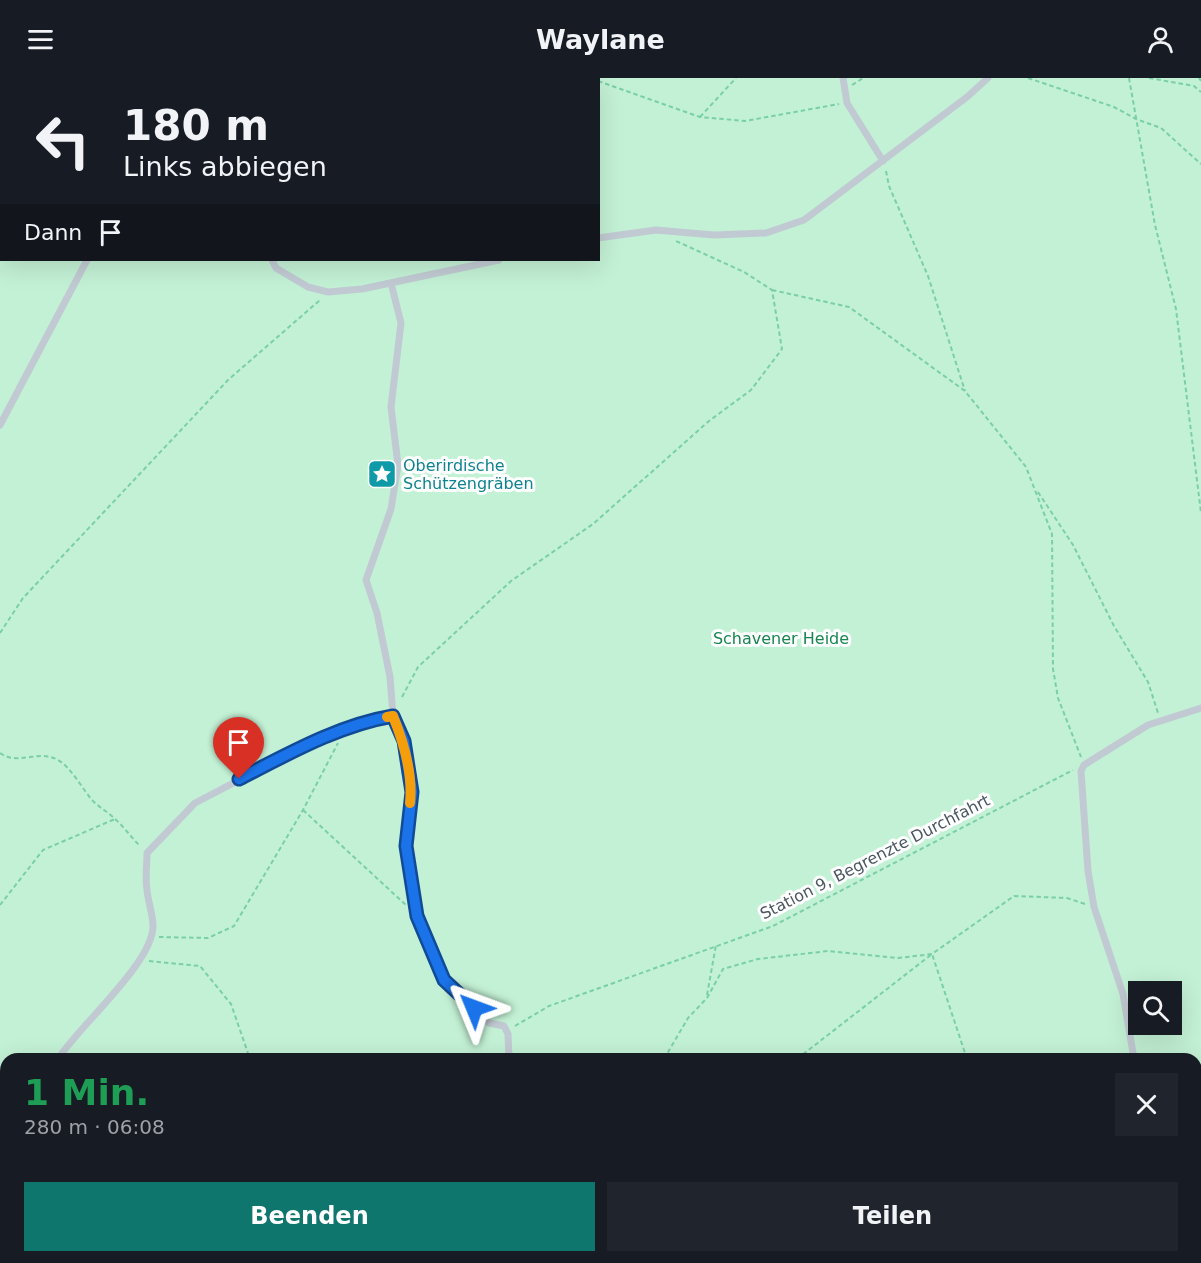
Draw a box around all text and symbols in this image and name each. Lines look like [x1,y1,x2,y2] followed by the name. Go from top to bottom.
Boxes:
[24,23,57,56] icon: menu
[1144,23,1177,56] icon: person
[536,24,665,55] text: Waylane
[123,101,269,150] text: 180 m
[24,102,102,180] icon: left
[123,151,327,182] text: Links abbiegen
[94,216,127,249] icon: arrive
[24,220,82,245] text: Dann
[403,456,534,493] place label: Oberirdische Schützengräben
[366,458,398,490] place icon: Oberirdische Schützengräben
[713,629,849,648] park label: Schavener Heide
[213,717,264,779] pin
[222,726,255,759] icon: arrive
[757,791,993,923] street label: Station 9, Begrenzte Durchfahrt
[442,976,506,1040] position arrow
[1128,981,1182,1035] map controls
[1128,981,1182,1035] button: search
[24,1072,149,1113] text: 1 Min.
[1115,1073,1178,1136] button: close
[24,1115,165,1139] text: 280 m · 06:08
[24,1182,595,1251] button: Beenden
[607,1182,1178,1251] button: Teilen

